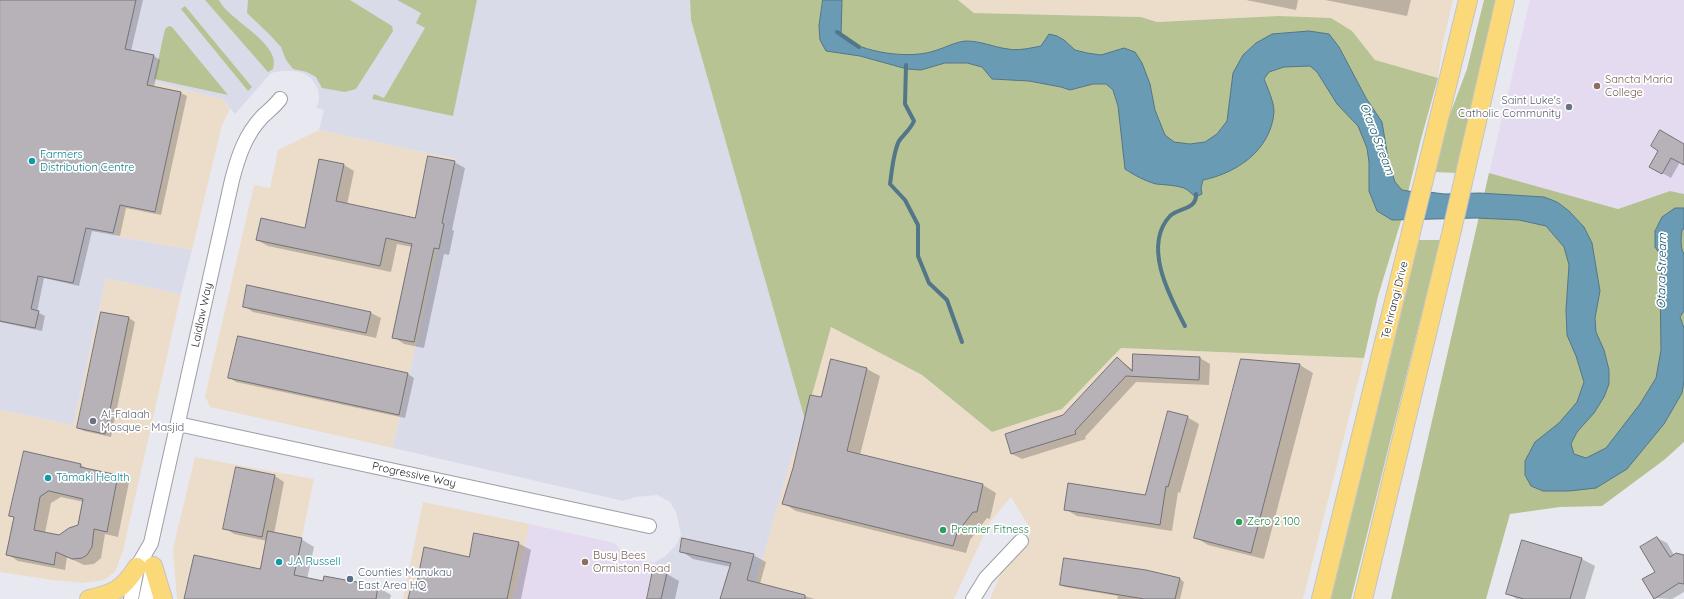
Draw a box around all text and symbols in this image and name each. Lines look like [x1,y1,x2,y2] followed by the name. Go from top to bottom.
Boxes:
[1605,73,1672,99] place label: Sancta Maria College
[1592,81,1602,91] marker: Sancta Maria College
[1458,94,1561,120] place label: Saint Luke's Catholic Community
[1357,101,1397,177] water label: Otara Stream
[1564,102,1574,112] marker: Saint Luke's Catholic Community
[40,148,134,174] place label: Farmers Distribution Centre
[27,156,37,166] marker: Farmers Distribution Centre
[1654,233,1670,309] water label: Otara Stream
[1379,260,1411,340] street label: Te Irirangi Drive
[189,282,215,348] street label: Laidlaw Way
[101,408,184,434] place label: Al-Falaah Mosque - Masjid
[88,416,98,426] marker: Al-Falaah Mosque - Masjid
[371,460,457,490] street label: Progressive Way
[56,471,129,485] place label: Tāmaki Health
[43,473,53,483] marker: Tāmaki Health
[1247,515,1300,529] place label: Zero 2 100
[1234,517,1244,527] marker: Zero 2 100
[951,523,1029,537] place label: Premier Fitness
[938,525,948,535] marker: Premier Fitness
[593,549,670,575] place label: Busy Bees Ormiston Road
[287,555,341,569] place label: J.A Russell
[274,557,284,567] marker: J.A Russell
[580,557,590,567] marker: Busy Bees Ormiston Road
[358,566,452,592] place label: Counties Manukau East Area HQ
[345,574,355,584] marker: Counties Manukau East Area HQ

